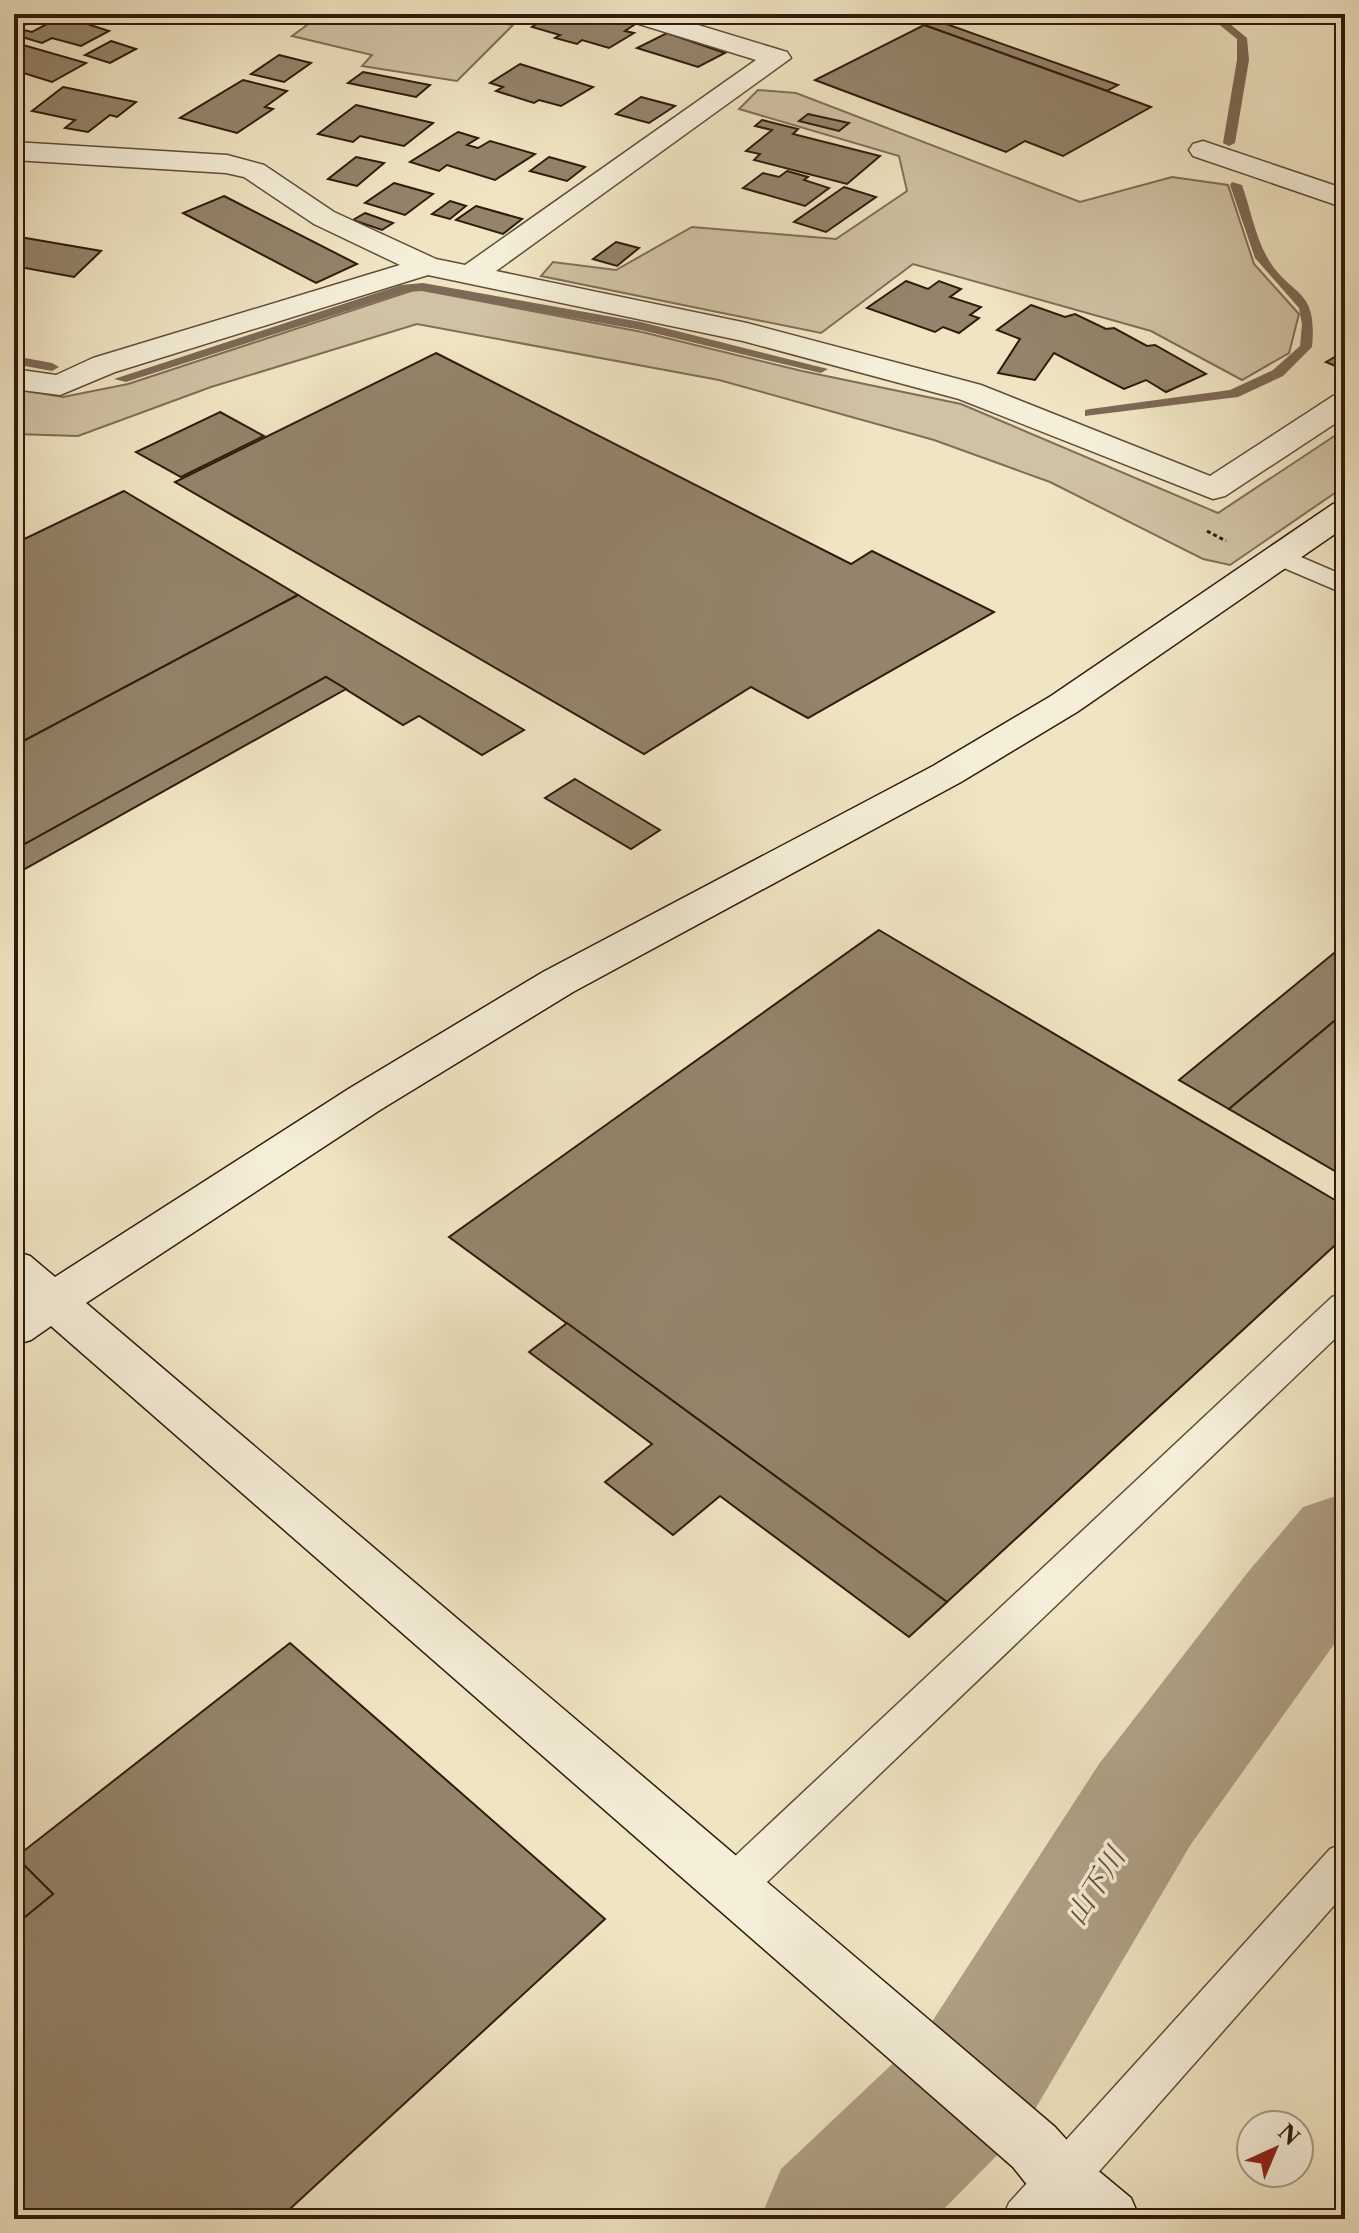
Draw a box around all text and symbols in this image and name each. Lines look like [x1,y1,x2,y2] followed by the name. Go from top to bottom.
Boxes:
[1058,1839,1133,1931] water label: 山下川
[1235,2109,1315,2189] north arrow
[1272,2119,1305,2151] text: N

